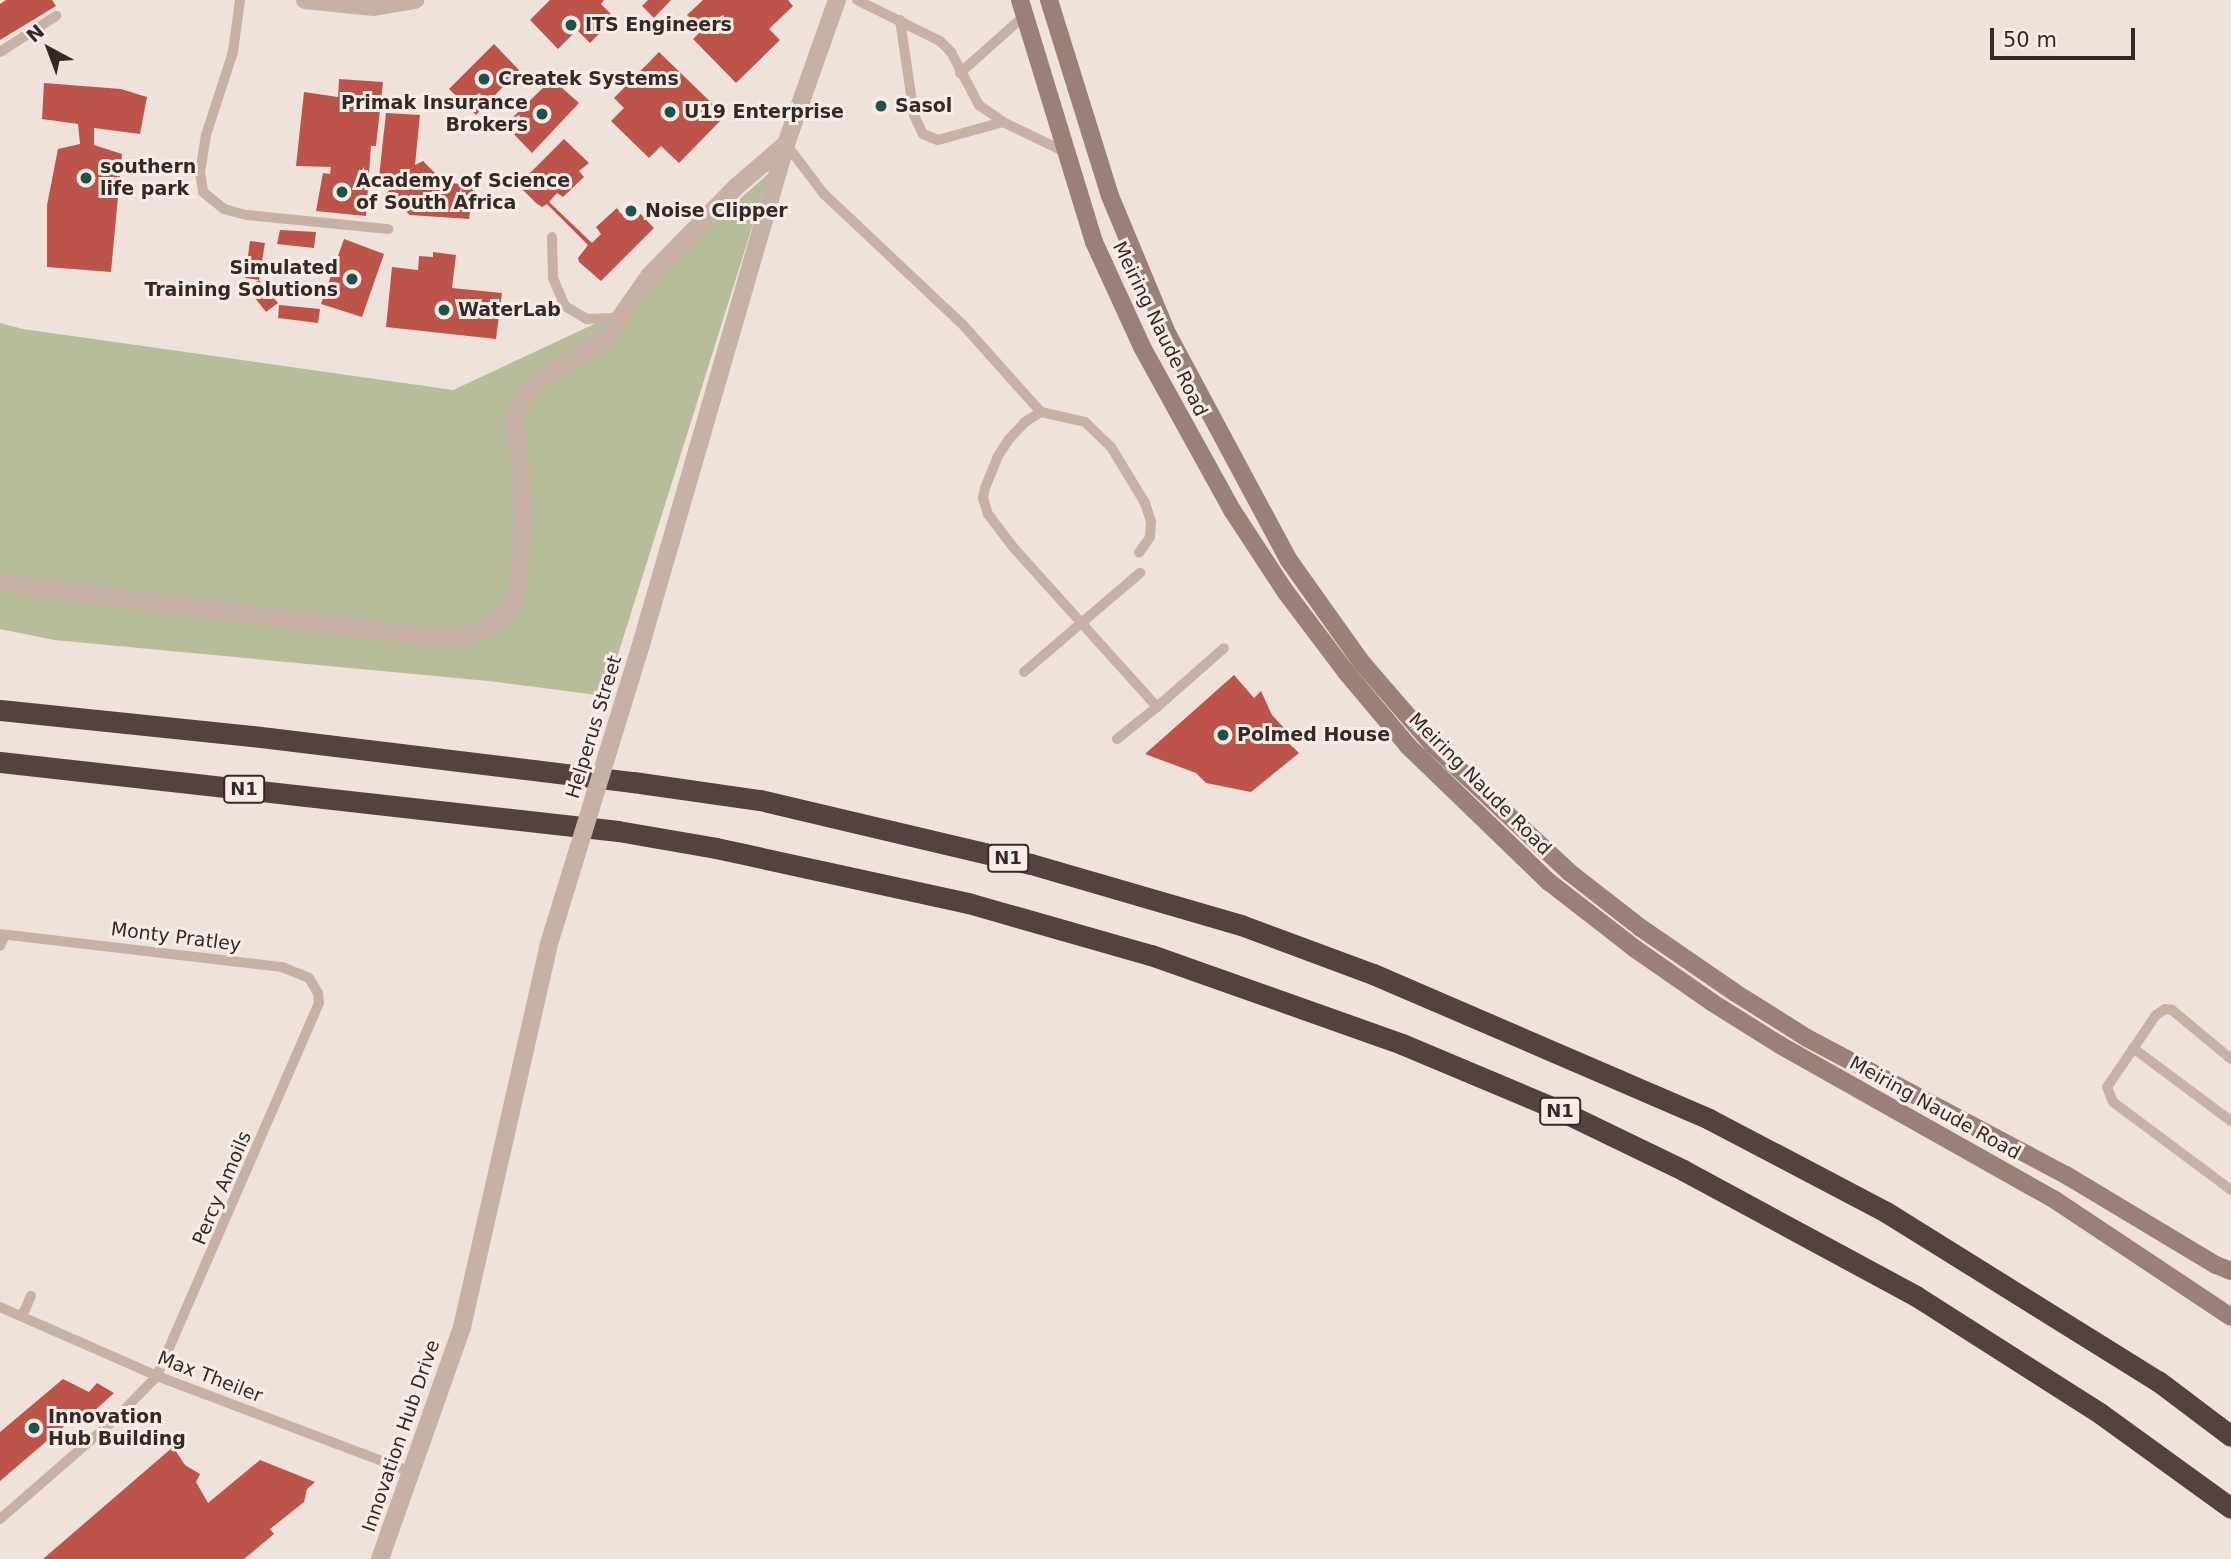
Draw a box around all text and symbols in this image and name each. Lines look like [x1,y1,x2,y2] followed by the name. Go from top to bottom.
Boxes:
[14,14,84,84] north arrow
[585,14,732,36] place label: ITS Engineers
[1993,14,2138,58] scale bar
[563,17,579,33] marker: ITS Engineers
[22,20,48,47] text: N
[2003,28,2057,52] text: 50 m
[498,68,679,90] place label: Createk Systems
[476,71,492,87] marker: Createk Systems
[341,92,528,136] place label: Primak Insurance Brokers
[895,95,952,117] place label: Sasol
[873,98,889,114] marker: Sasol
[684,101,844,123] place label: U19 Enterprise
[662,104,678,120] marker: U19 Enterprise
[534,106,550,122] marker: Primak Insurance Brokers
[100,156,196,200] place label: southern life park
[78,170,94,186] marker: southern life park
[356,170,570,214] place label: Academy of Science of South Africa
[334,184,350,200] marker: Academy of Science of South Africa
[645,200,788,222] place label: Noise Clipper
[623,203,639,219] marker: Noise Clipper
[1108,238,1212,420] street label: Meiring Naude Road
[144,257,338,301] place label: Simulated Training Solutions
[344,271,360,287] marker: Simulated Training Solutions
[458,299,561,321] place label: WaterLab
[436,302,452,318] marker: WaterLab
[561,653,627,801] street label: Helperus Street
[1404,708,1556,860] street label: Meiring Naude Road
[1237,724,1390,746] place label: Polmed House
[1215,727,1231,743] marker: Polmed House
[223,774,265,804] road number: N1
[987,844,1029,872] road number: N1
[110,918,242,956] street label: Monty Pratley
[1846,1051,2024,1165] street label: Meiring Naude Road
[1539,1096,1581,1126] road number: N1
[188,1128,256,1248] street label: Percy Amoils
[357,1337,445,1535] street label: Innovation Hub Drive
[154,1347,266,1407] street label: Max Theiler
[48,1406,186,1450] place label: Innovation Hub Building
[26,1420,42,1436] marker: Innovation Hub Building

